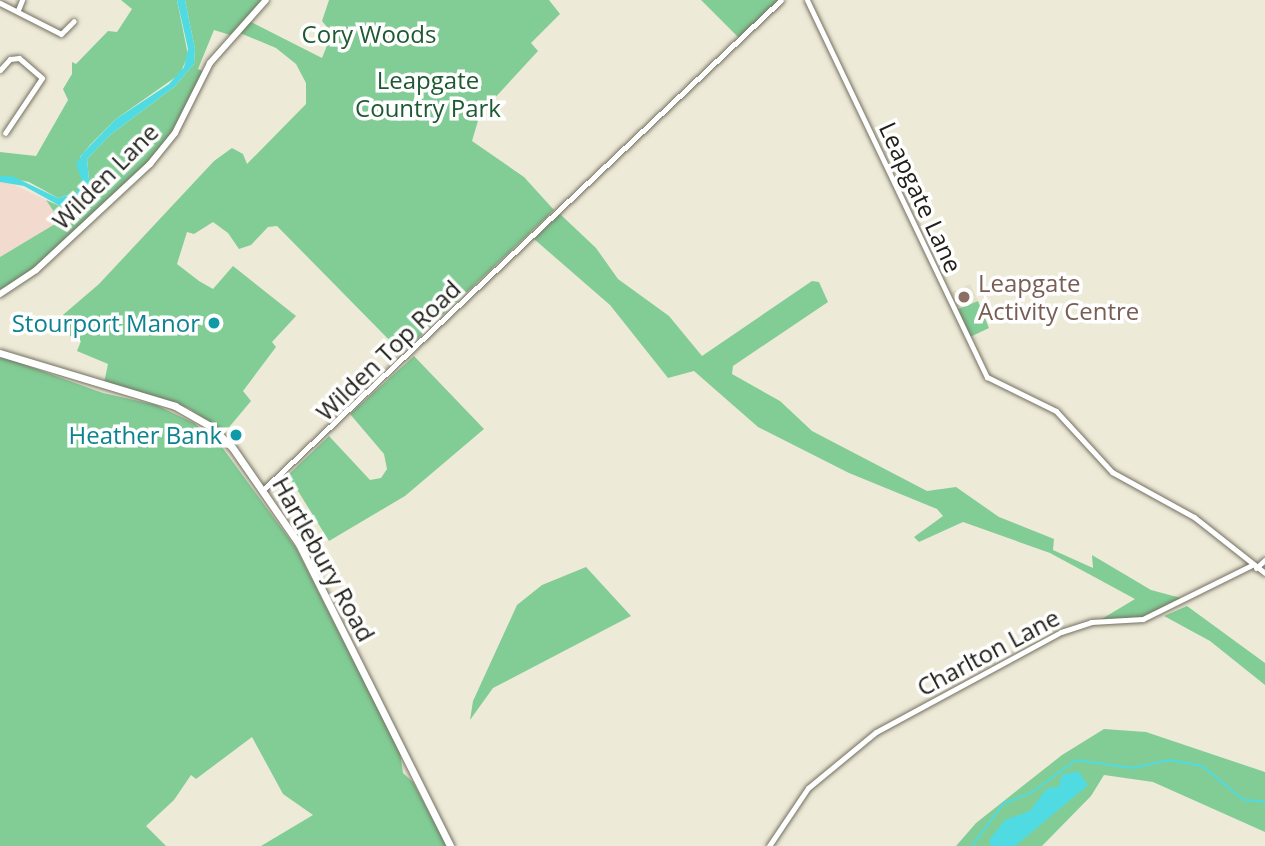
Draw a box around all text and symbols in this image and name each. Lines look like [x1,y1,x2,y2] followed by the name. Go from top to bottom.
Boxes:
[302,20,436,48] park label: Cory Woods
[355,66,501,122] park label: Leapgate Country Park
[46,117,164,235] street label: Wilden Lane
[874,117,968,277] street label: Leapgate Lane
[978,269,1139,325] place label: Leapgate Activity Centre
[310,274,466,426] street label: Wilden Top Road
[956,289,972,305] marker: Leapgate Activity Centre
[12,309,200,337] place label: Stourport Manor
[206,315,222,331] marker: Stourport Manor
[69,421,222,449] place label: Heather Bank
[228,427,244,443] marker: Heather Bank
[267,472,381,646] street label: Hartlebury Road
[912,602,1064,702] street label: Charlton Lane

